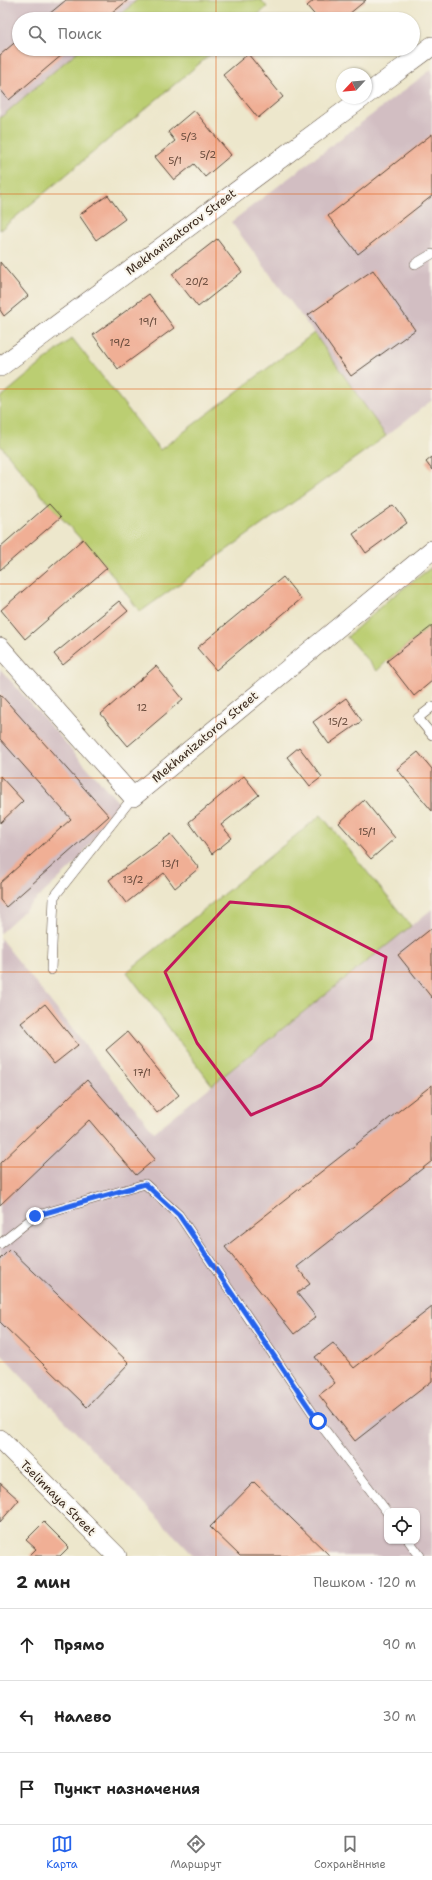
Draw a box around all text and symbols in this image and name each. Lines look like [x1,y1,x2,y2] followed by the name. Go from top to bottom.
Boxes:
[12,12,420,56] search box
[26,23,48,45] icon: search
[58,24,102,44] text: Поиск
[336,68,372,104] north arrow
[181,130,197,143] house number: 5/3
[200,148,216,161] house number: 5/2
[168,154,182,167] house number: 5/1
[123,185,239,279] street label: Mekhanizatorov Street
[185,275,209,288] house number: 20/2
[139,315,157,328] house number: 19/1
[109,336,131,349] house number: 19/2
[148,688,262,786] street label: Mekhanizatorov Street
[137,701,147,714] house number: 12
[328,715,348,728] house number: 15/2
[358,825,376,838] house number: 15/1
[161,857,179,870] house number: 13/1
[123,873,143,886] house number: 13/2
[133,1066,151,1079] house number: 17/1
[26,1207,44,1225] route end
[309,1412,327,1430] route start
[17,1457,99,1539] street label: Tselinnaya Street
[384,1508,420,1544] map controls
[384,1508,420,1544] button: locate
[16,1571,71,1593] text: 2 мин
[313,1574,416,1591] text: Пешком · 120 m
[16,1634,38,1656] icon: ahead
[54,1635,104,1655] text: Прямо
[382,1636,416,1653] text: 90 m
[16,1706,38,1728] icon: left
[54,1707,112,1727] text: Налево
[382,1708,416,1725] text: 30 m
[16,1778,38,1800] icon: arrive
[54,1779,200,1799] text: Пункт назначения
[46,1833,78,1872] tab: Карта
[170,1833,221,1872] tab: Маршрут
[314,1833,386,1872] tab: Сохранённые

